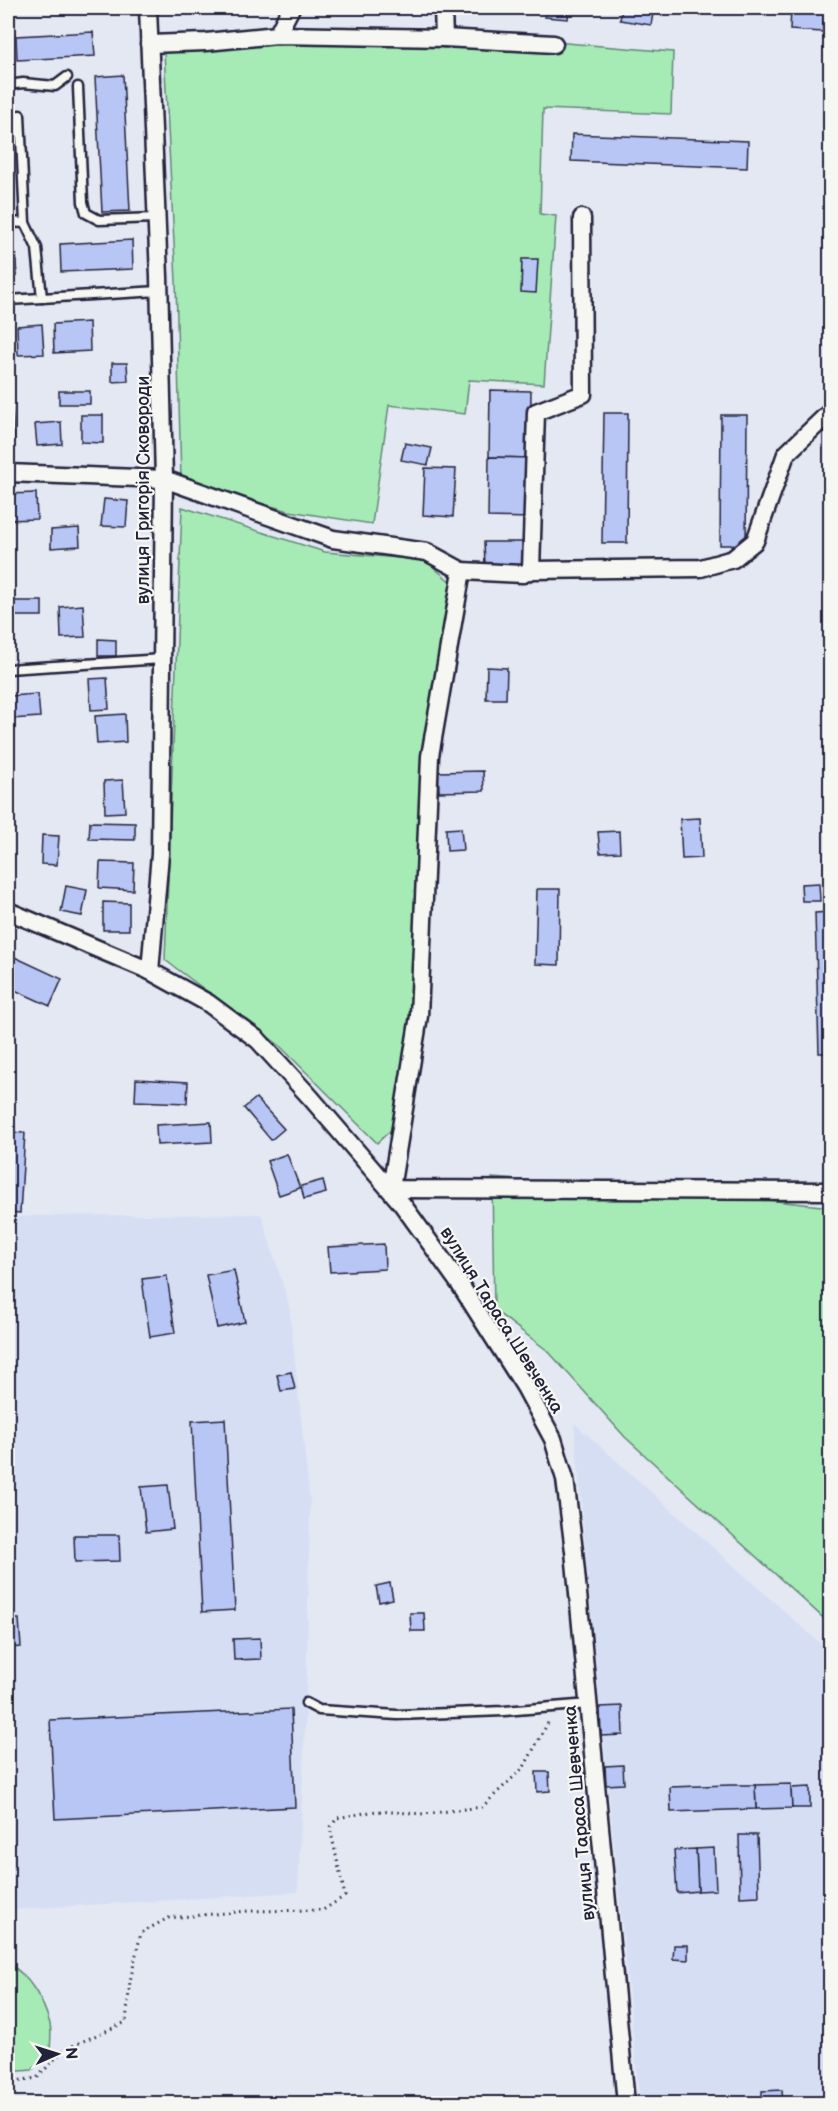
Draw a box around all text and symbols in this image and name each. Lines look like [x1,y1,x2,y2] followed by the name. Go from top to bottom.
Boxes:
[133,376,154,604] street label: вулиця Григорія Сковороди
[435,1223,568,1418] street label: вулиця Тараса Шевченка
[560,1704,599,1921] street label: вулиця Тараса Шевченка
[27,2024,87,2084] north arrow
[61,2047,80,2060] text: N

